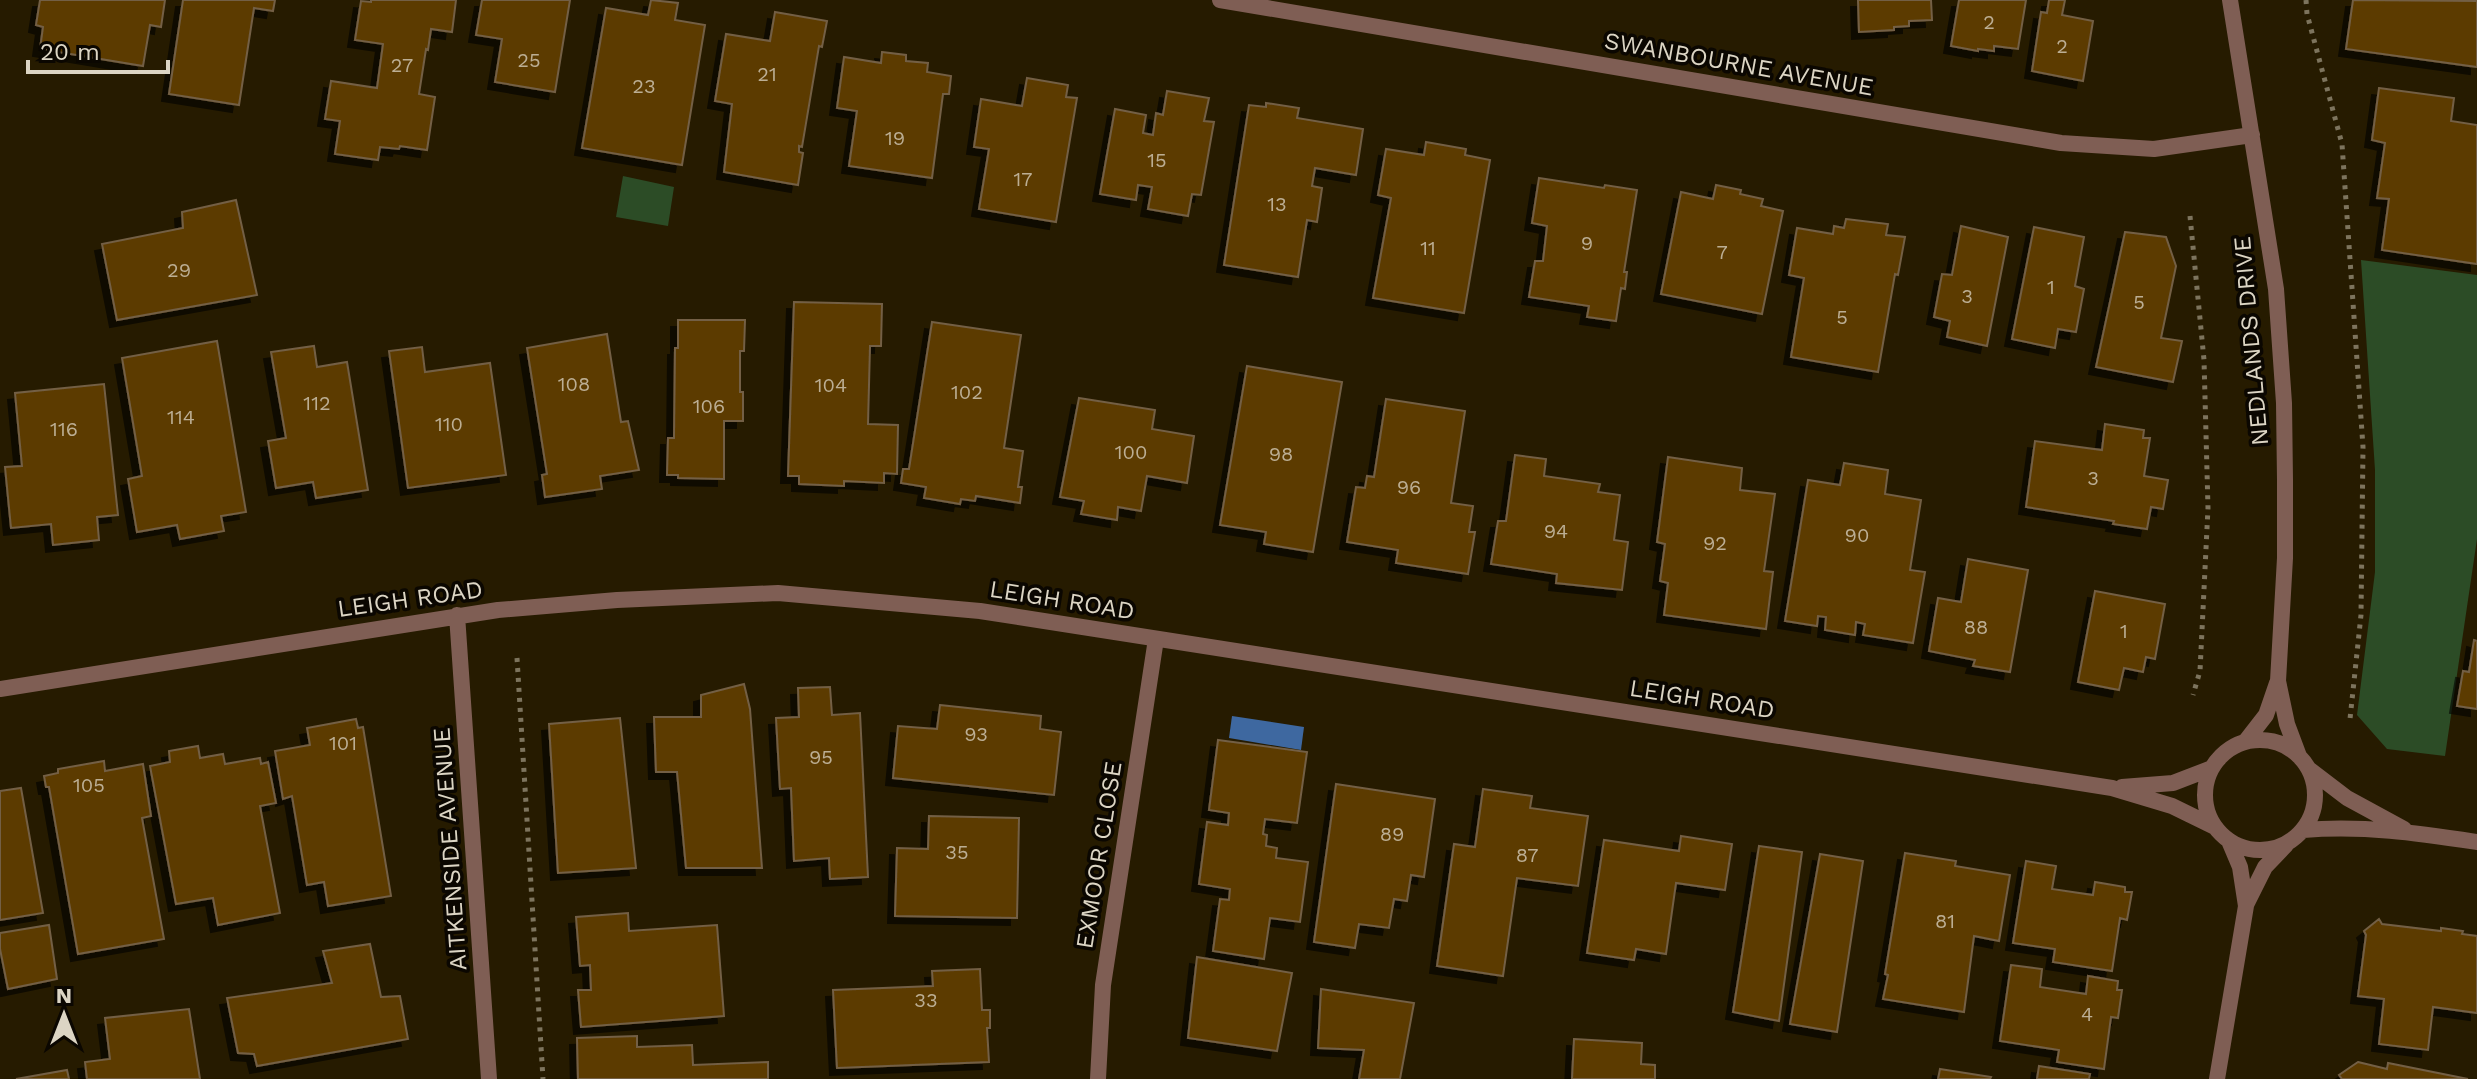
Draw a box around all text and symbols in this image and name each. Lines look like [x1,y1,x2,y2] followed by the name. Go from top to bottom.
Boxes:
[1983,10,1995,34] house number: 2
[28,24,168,74] scale bar
[1602,27,1876,101] street label: SWANBOURNE AVENUE
[2056,34,2068,58] house number: 2
[40,38,100,66] text: 20 m
[517,48,541,72] house number: 25
[391,53,413,77] house number: 27
[757,62,777,86] house number: 21
[632,74,656,98] house number: 23
[885,126,905,150] house number: 19
[1147,148,1167,172] house number: 15
[1013,167,1033,191] house number: 17
[1267,192,1287,216] house number: 13
[1581,231,1593,255] house number: 9
[2228,235,2274,447] street label: NEDLANDS DRIVE
[1420,236,1436,260] house number: 11
[1716,240,1728,264] house number: 7
[167,258,191,282] house number: 29
[2047,275,2055,299] house number: 1
[1961,284,1973,308] house number: 3
[2133,290,2145,314] house number: 5
[1836,305,1848,329] house number: 5
[558,372,590,396] house number: 108
[815,373,847,397] house number: 104
[951,380,983,404] house number: 102
[303,391,331,415] house number: 112
[693,394,725,418] house number: 106
[167,405,195,429] house number: 114
[435,412,463,436] house number: 110
[50,417,78,441] house number: 116
[1115,440,1147,464] house number: 100
[1269,442,1293,466] house number: 98
[2087,466,2099,490] house number: 3
[1397,475,1421,499] house number: 96
[1544,519,1568,543] house number: 94
[1845,523,1869,547] house number: 90
[1703,531,1727,555] house number: 92
[336,575,484,623] street label: LEIGH ROAD
[988,575,1136,625] street label: LEIGH ROAD
[1964,615,1988,639] house number: 88
[2120,619,2128,643] house number: 1
[1628,674,1776,724] street label: LEIGH ROAD
[964,722,988,746] house number: 93
[428,727,472,971] street label: AITKENSIDE AVENUE
[329,731,357,755] house number: 101
[809,745,833,769] house number: 95
[1070,759,1128,951] street label: EXMOOR CLOSE
[73,773,105,797] house number: 105
[1380,822,1404,846] house number: 89
[945,840,969,864] house number: 35
[1516,843,1538,867] house number: 87
[1935,909,1955,933] house number: 81
[24,975,104,1055] north arrow
[56,983,72,1008] text: N
[914,988,938,1012] house number: 33
[2081,1002,2093,1026] house number: 4

